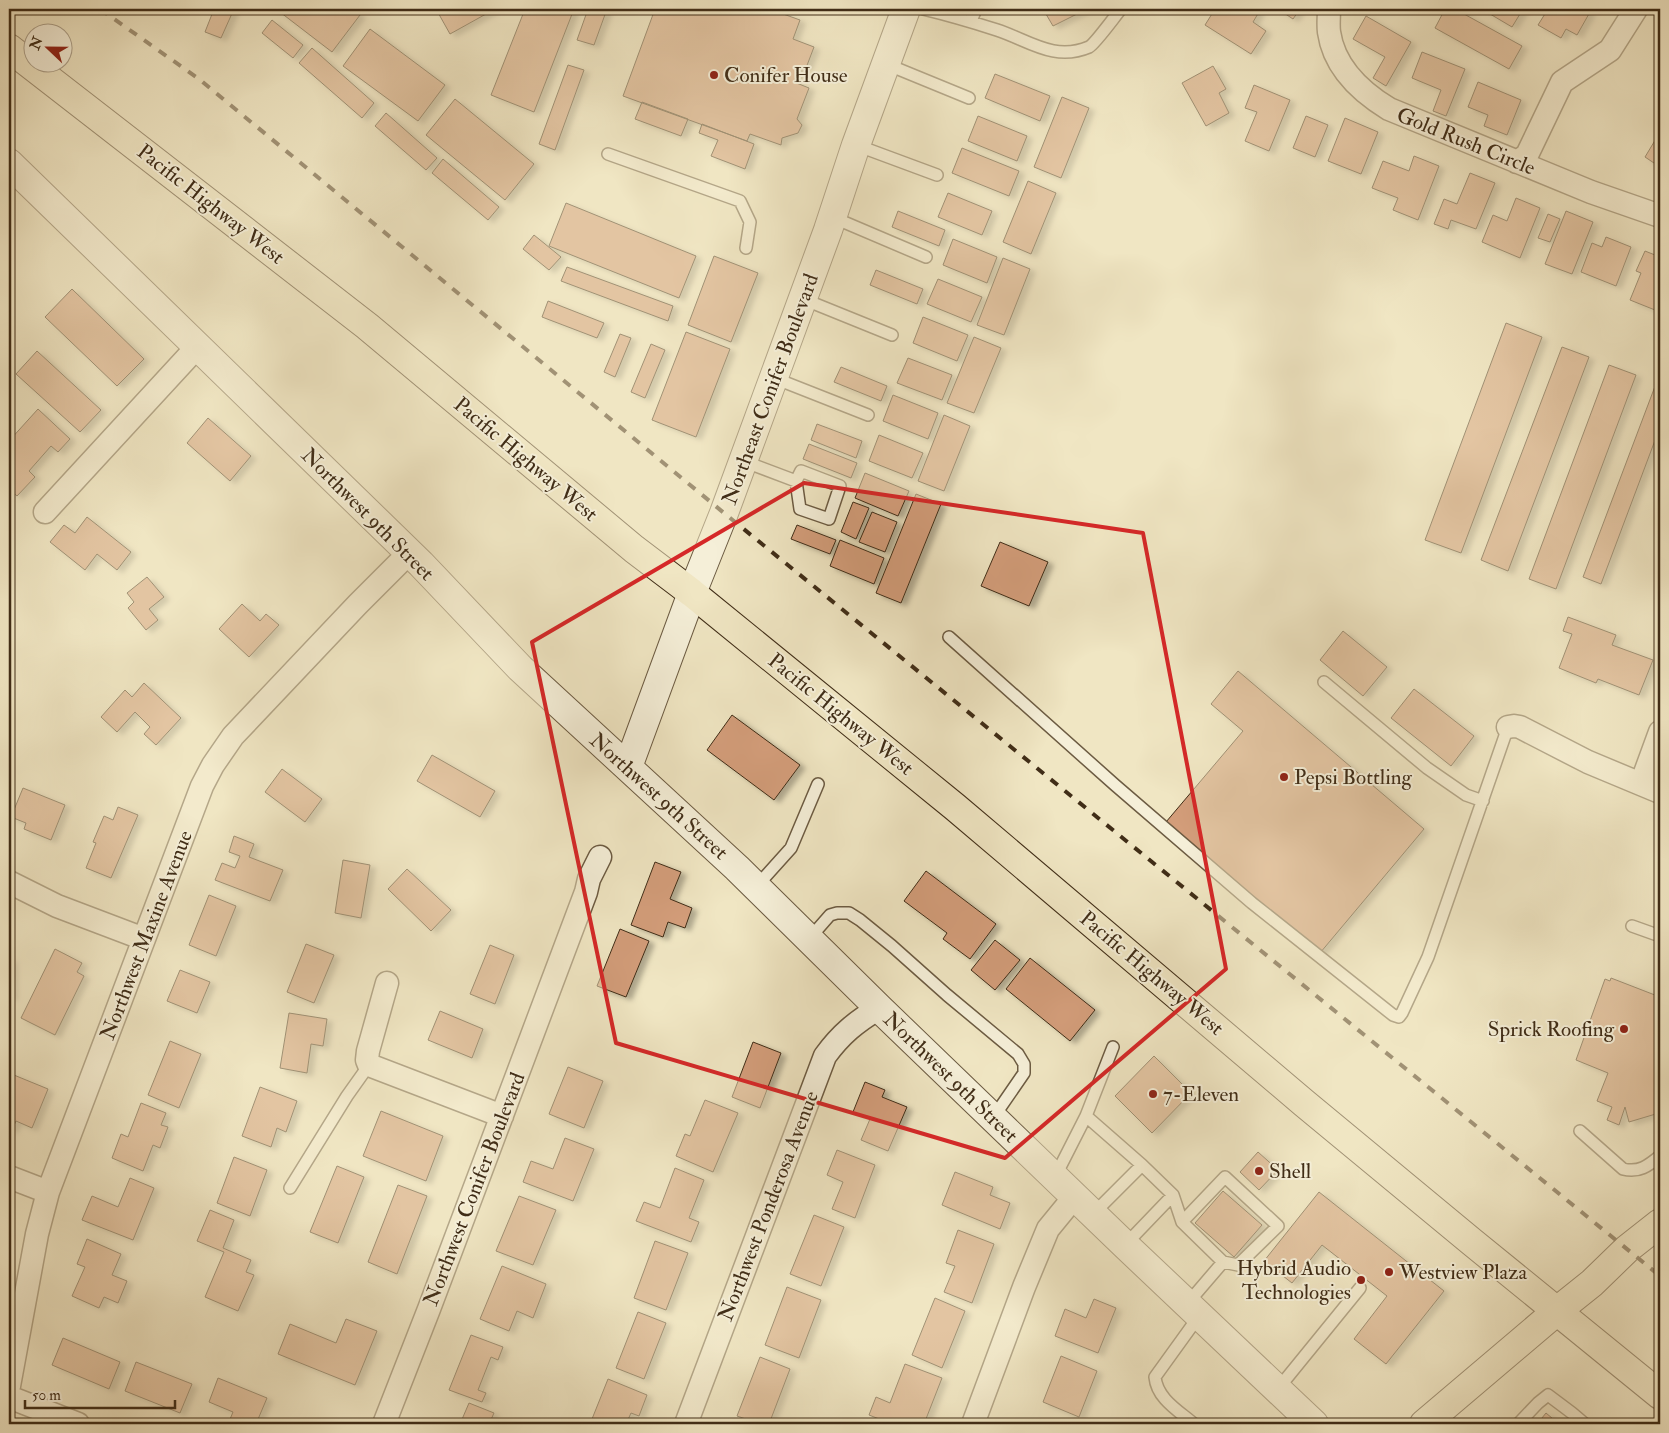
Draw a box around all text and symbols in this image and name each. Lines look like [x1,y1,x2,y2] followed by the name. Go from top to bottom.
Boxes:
[22,22,72,72] north arrow
[26,34,47,53] text: N
[724,62,848,89] place label: Conifer House
[708,69,720,81] marker: Conifer House
[1393,101,1539,182] street label: Gold Rush Circle
[131,138,290,271] street label: Pacific Highway West
[716,269,825,508] street label: Northeast Conifer Boulevard
[448,391,603,528] street label: Pacific Highway West
[295,442,440,587] street label: Northwest 9th Street
[762,647,919,782] street label: Pacific Highway West
[584,727,734,866] street label: Northwest 9th Street
[1294,764,1413,791] place label: Pepsi Bottling
[1278,771,1290,783] marker: Pepsi Bottling
[94,826,199,1044] street label: Northwest Maxine Avenue
[1074,905,1229,1042] street label: Pacific Highway West
[877,1006,1024,1149] street label: Northwest 9th Street
[1488,1016,1615,1043] place label: Sprick Roofing
[1618,1023,1630,1035] marker: Sprick Roofing
[417,1068,532,1310] street label: Northwest Conifer Boulevard
[1163,1081,1239,1108] place label: 7-Eleven
[712,1087,825,1325] street label: Northwest Ponderosa Avenue
[1147,1088,1159,1100] marker: 7-Eleven
[1269,1158,1312,1185] place label: Shell
[1253,1165,1265,1177] marker: Shell
[1236,1255,1351,1306] place label: Hybrid Audio Technologies
[1398,1259,1527,1286] place label: Westview Plaza
[1383,1266,1395,1278] marker: Westview Plaza
[1355,1274,1367,1286] marker: Hybrid Audio Technologies
[25,1378,175,1410] scale bar
[32,1386,61,1405] text: 50 m

